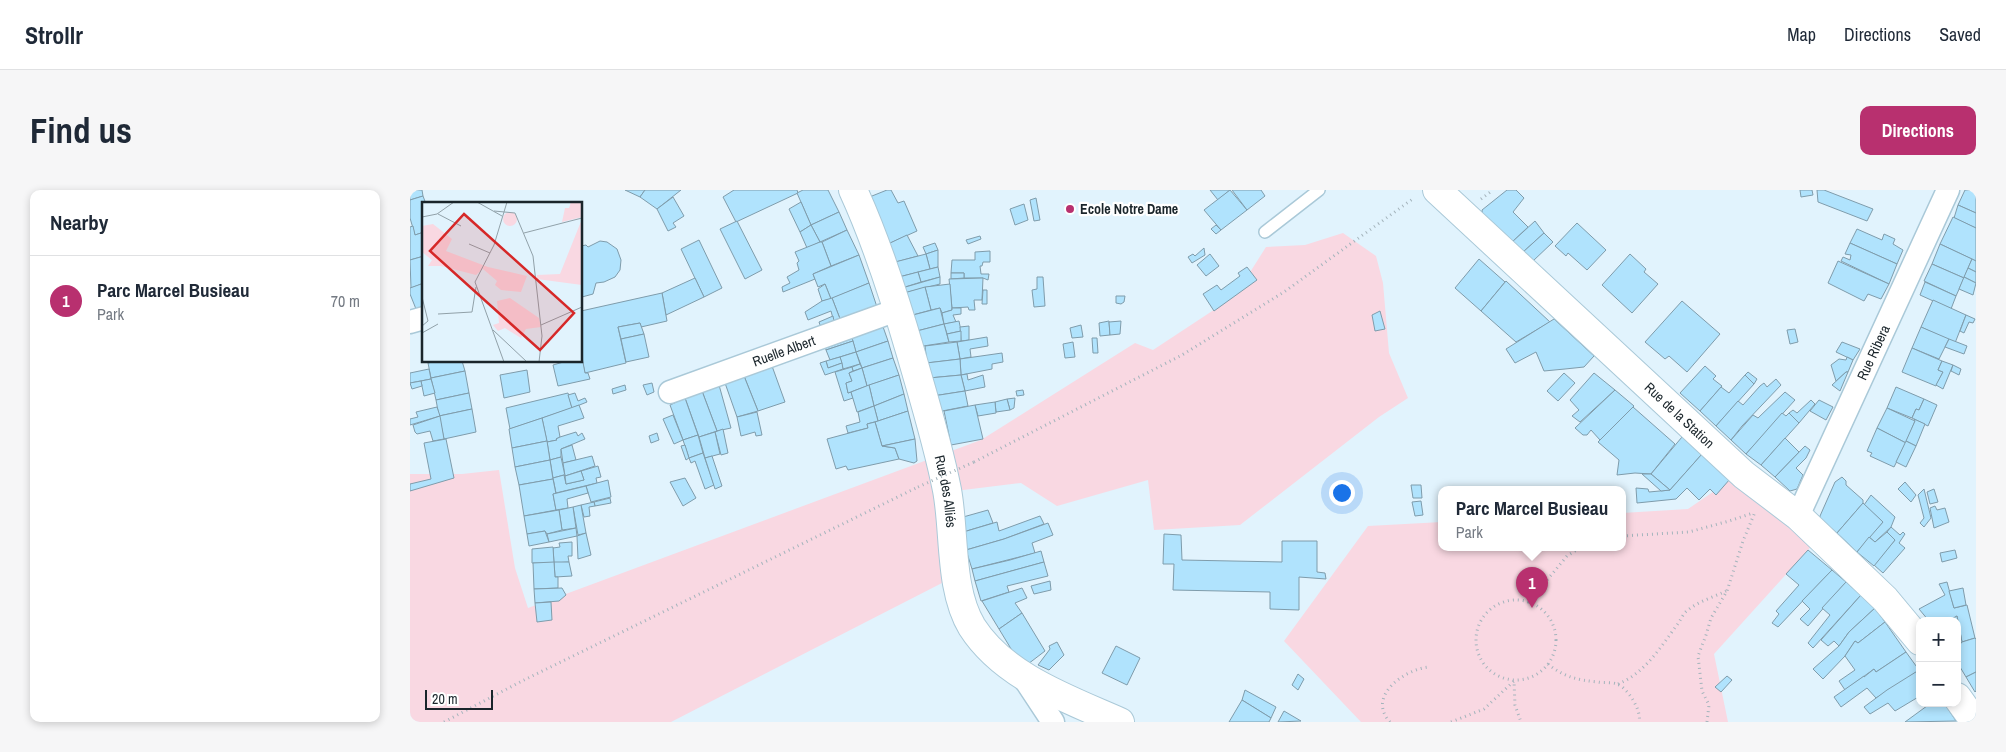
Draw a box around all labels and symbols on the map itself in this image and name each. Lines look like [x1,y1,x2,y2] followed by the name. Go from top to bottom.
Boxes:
[1080,200,1178,218] place label: Ecole Notre Dame
[422,202,582,362] inset map
[1064,203,1076,215] marker: Ecole Notre Dame
[1853,321,1894,383] street label: Rue Ribera
[750,331,818,370] street label: Ruelle Albert
[1641,378,1718,452] street label: Rue de la Station
[931,453,960,529] street label: Rue des Alliés
[1329,480,1355,506] your location
[1516,567,1548,608] pin: 1
[425,687,492,710] scale bar

